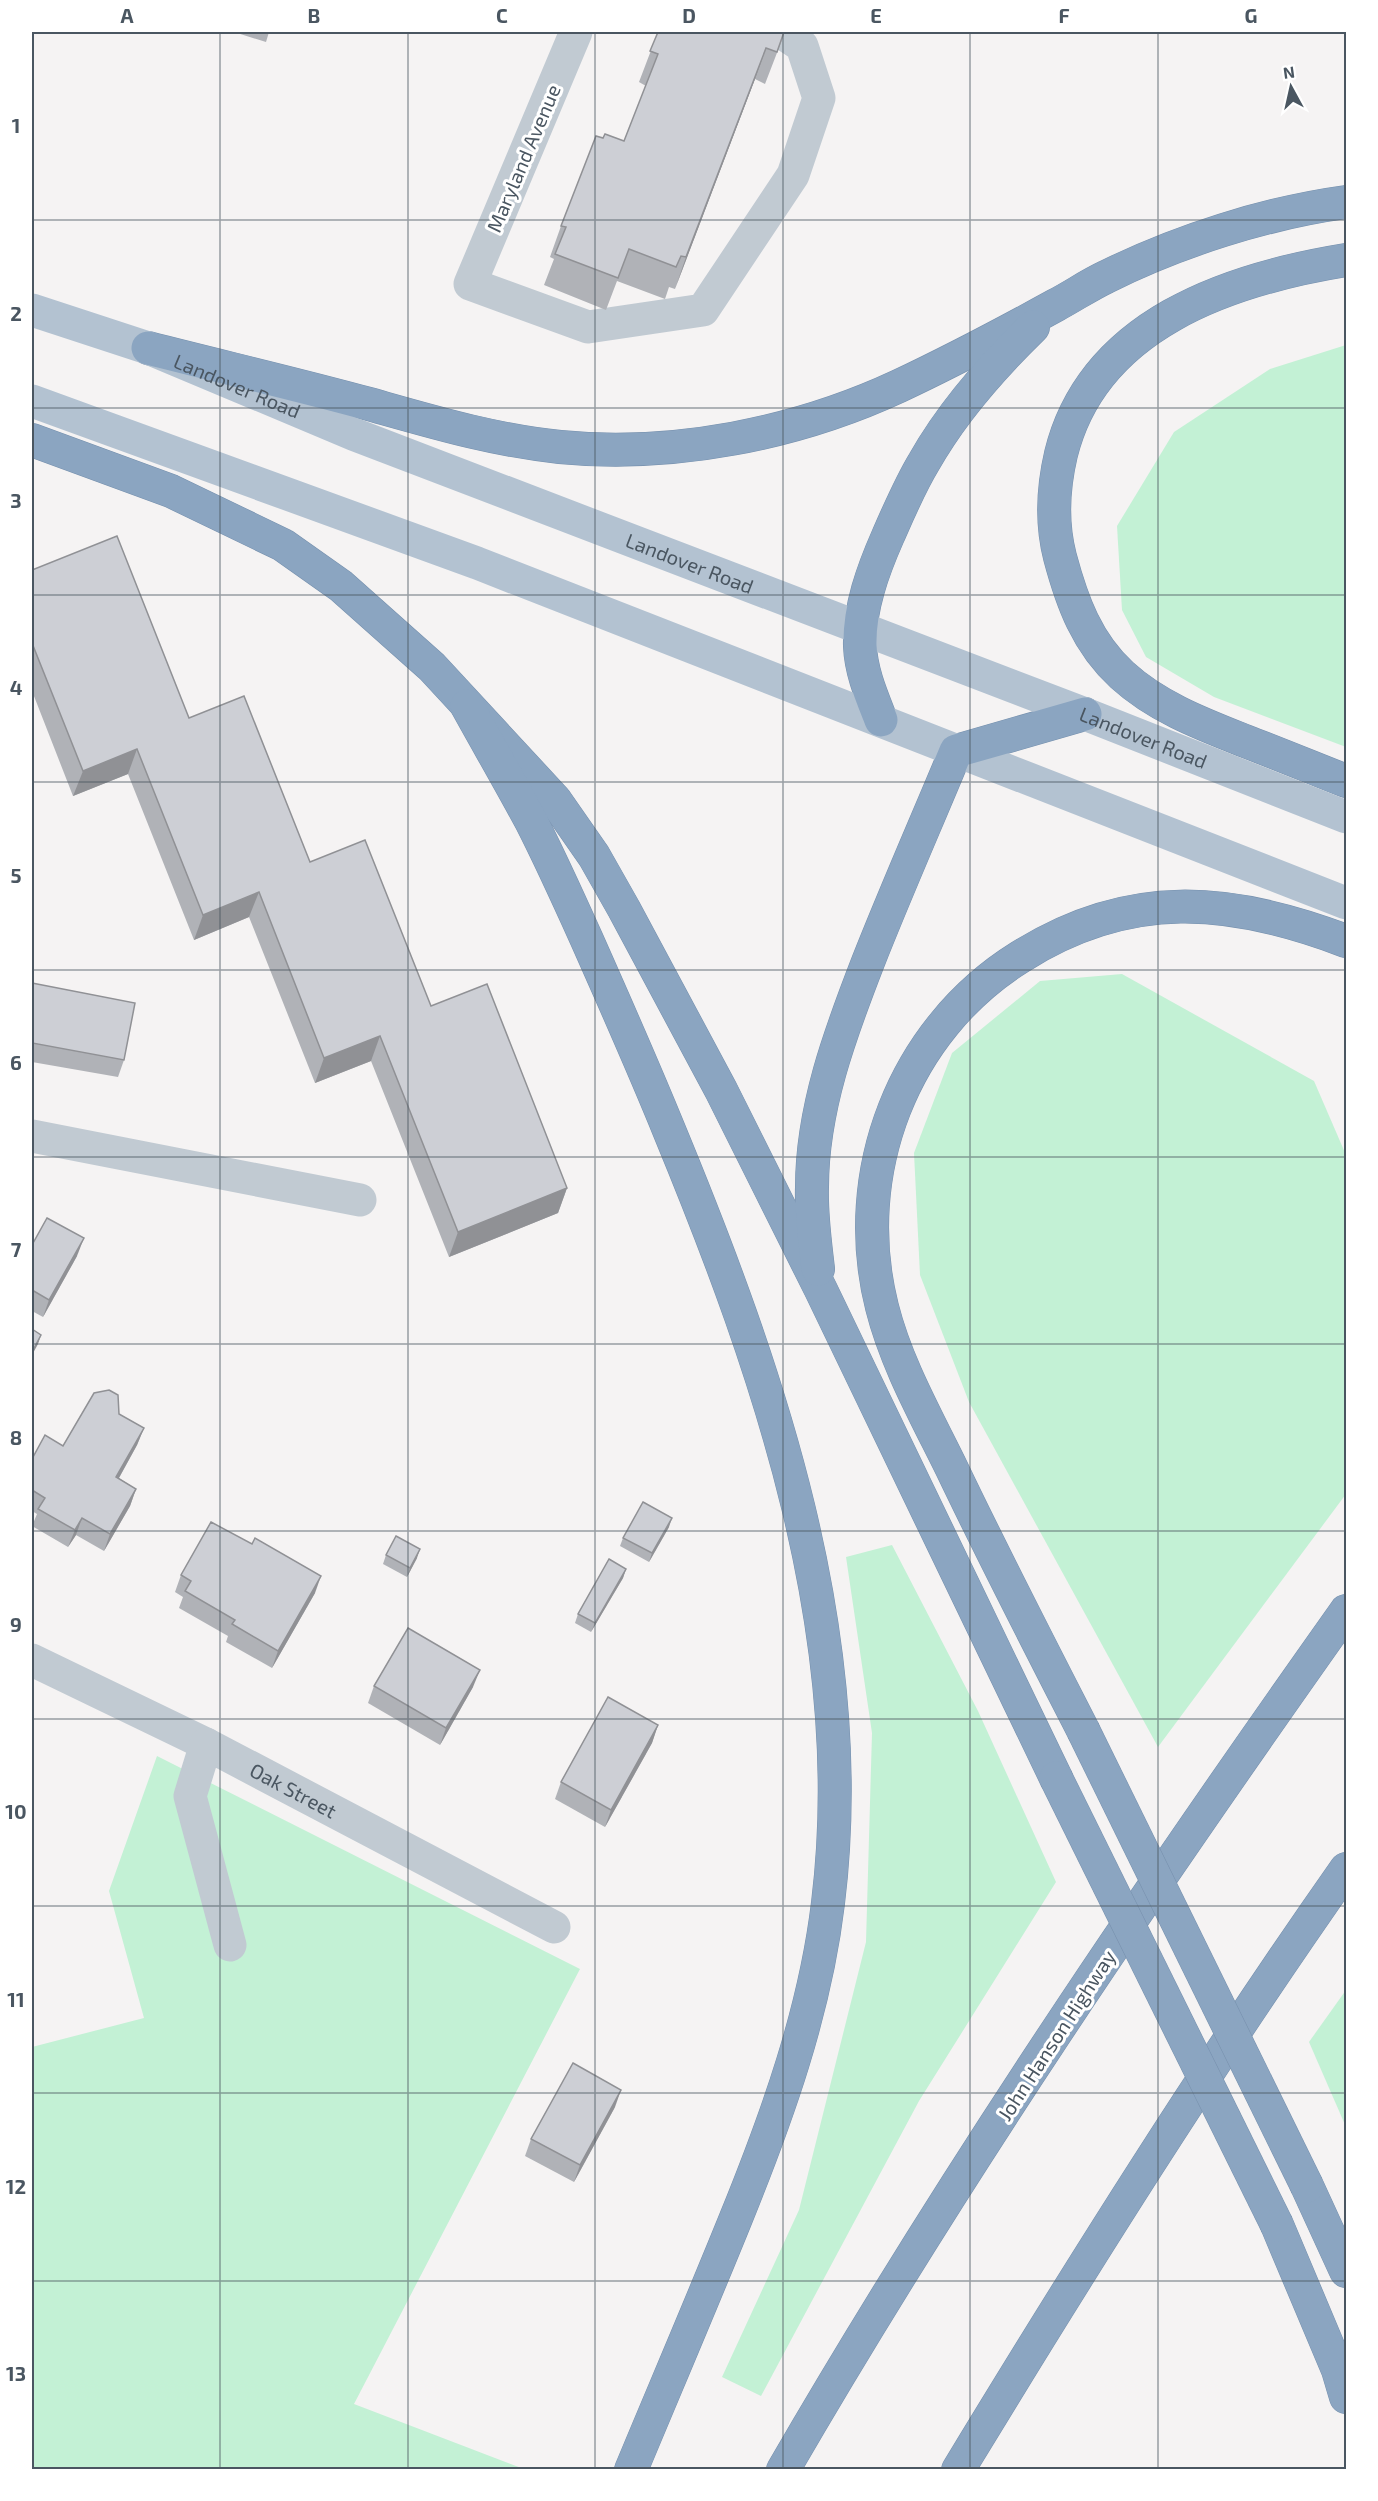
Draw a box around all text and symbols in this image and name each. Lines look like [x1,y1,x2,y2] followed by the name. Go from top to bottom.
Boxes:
[120,3,134,27] text: A
[308,3,320,27] text: B
[496,3,508,27] text: C
[682,3,696,27] text: D
[870,3,882,27] text: E
[1058,3,1070,27] text: F
[1245,3,1257,27] text: G
[1261,57,1321,117] north arrow
[1282,61,1296,82] text: N
[481,81,565,235] street label: Maryland Avenue
[12,113,20,137] text: 1
[10,301,22,325] text: 2
[170,348,304,423] street label: Landover Road
[10,488,22,512] text: 3
[622,528,757,598] street label: Landover Road
[10,675,23,699] text: 4
[1076,701,1211,773] street label: Landover Road
[10,863,22,887] text: 5
[10,1050,22,1074] text: 6
[11,1237,22,1261] text: 7
[10,1425,22,1449] text: 8
[10,1612,22,1636] text: 9
[246,1757,341,1823] street label: Oak Street
[5,1799,27,1823] text: 10
[992,1945,1120,2125] street label: John Hanson Highway
[7,1987,25,2011] text: 11
[6,2174,26,2198] text: 12
[6,2361,26,2385] text: 13

